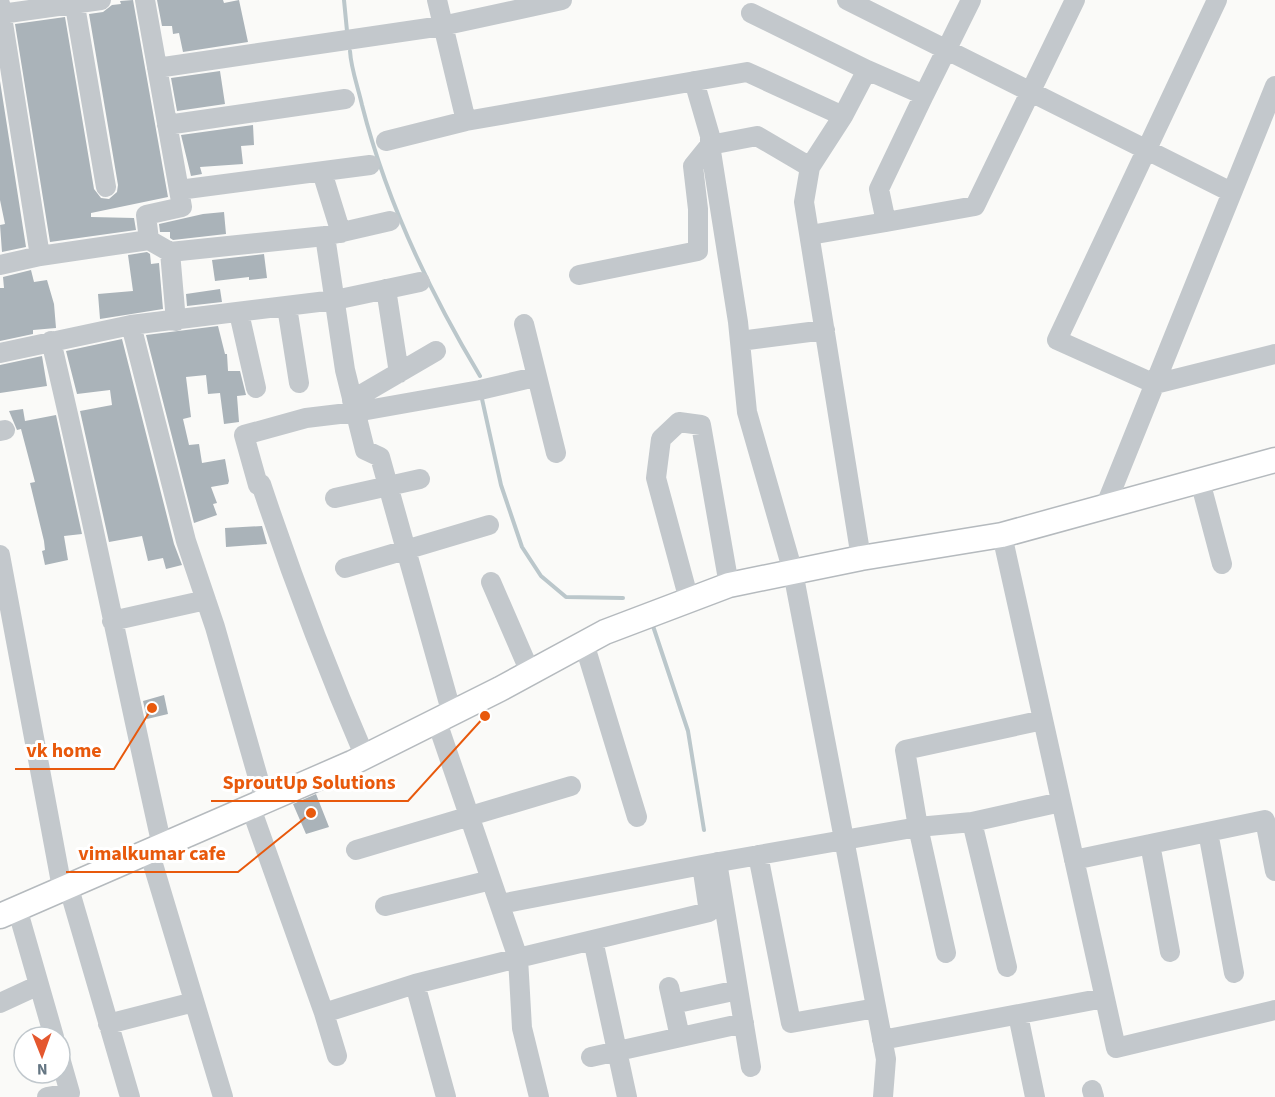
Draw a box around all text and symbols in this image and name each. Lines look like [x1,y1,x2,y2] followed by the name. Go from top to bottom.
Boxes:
[15,731,114,769] callout: vk home
[26,737,102,765] text: vk home
[211,763,408,801] callout: SproutUp Solutions
[222,769,396,797] text: SproutUp Solutions
[66,834,238,872] callout: vimalkumar cafe
[78,840,226,868] text: vimalkumar cafe
[12,1025,72,1085] north arrow
[37,1058,48,1080] text: N

